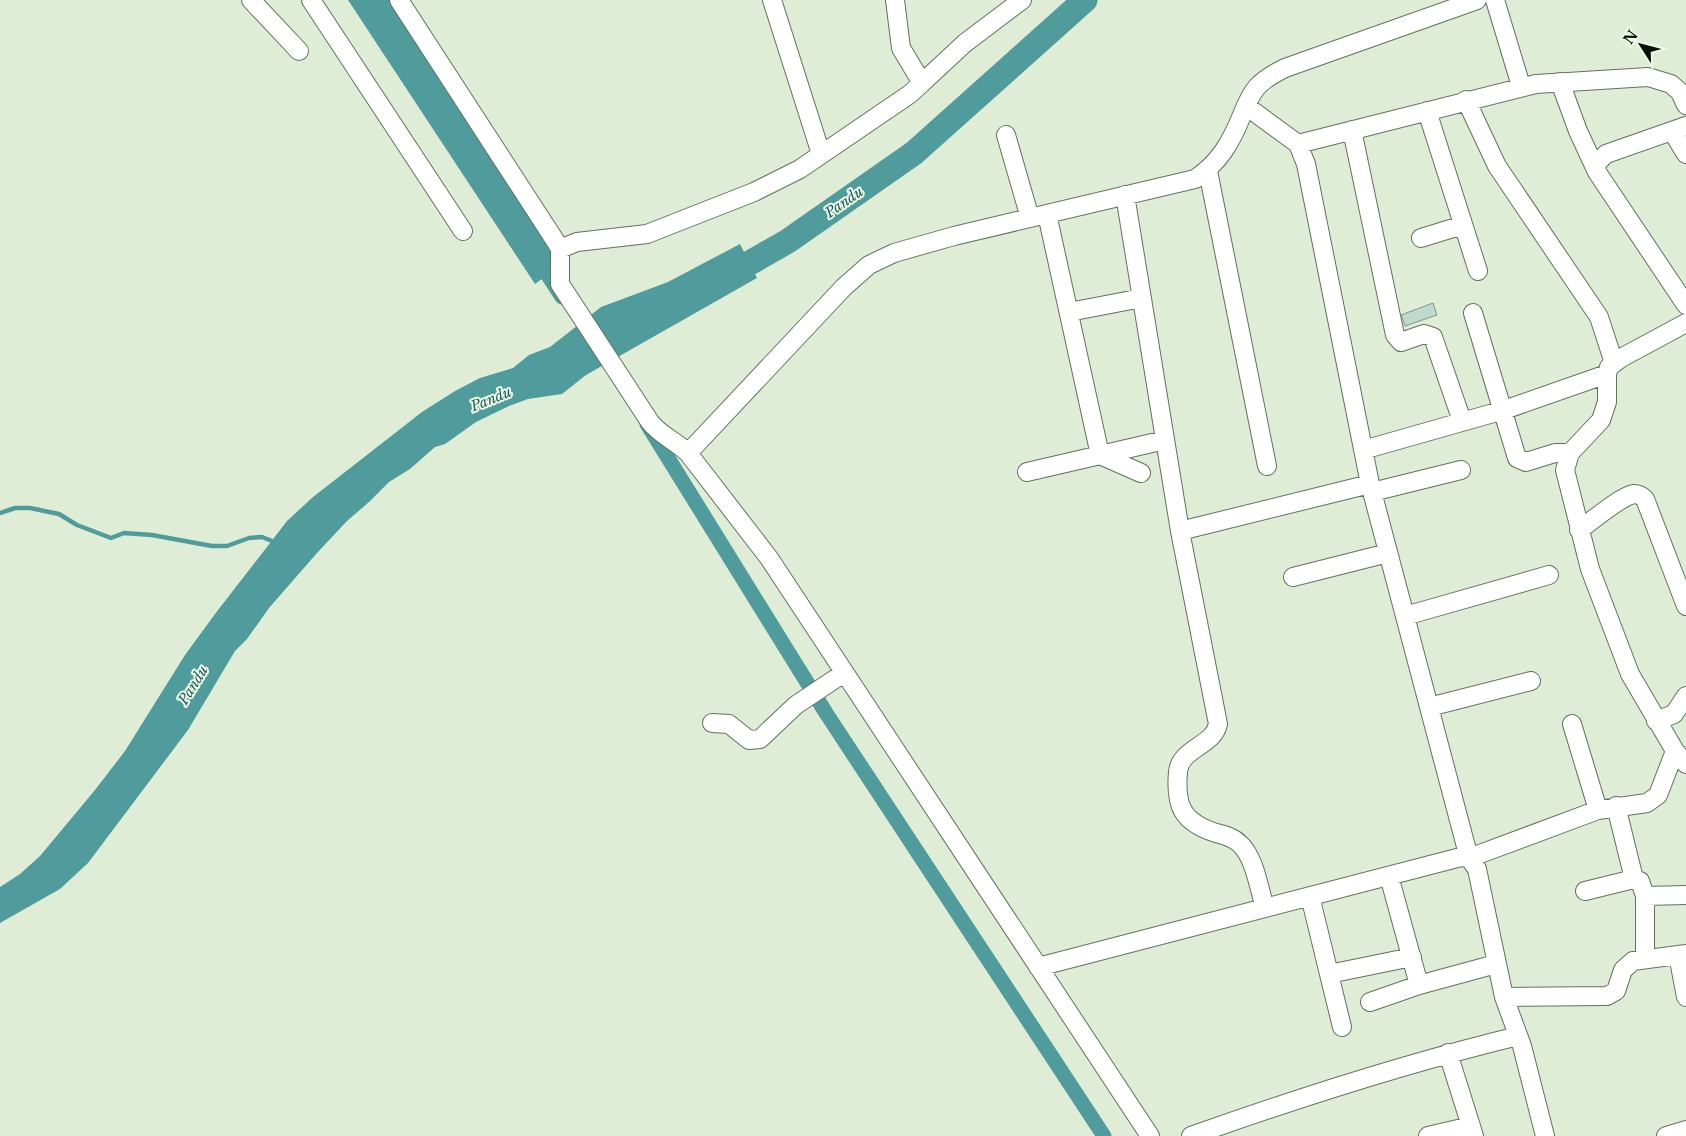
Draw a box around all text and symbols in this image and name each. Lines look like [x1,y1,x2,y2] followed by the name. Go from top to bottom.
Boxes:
[1616,20,1666,70] north arrow
[1619,27,1642,48] text: N
[821,182,867,222] water label: Pandu
[467,383,514,416] water label: Pandu
[174,662,212,709] water label: Pandu

